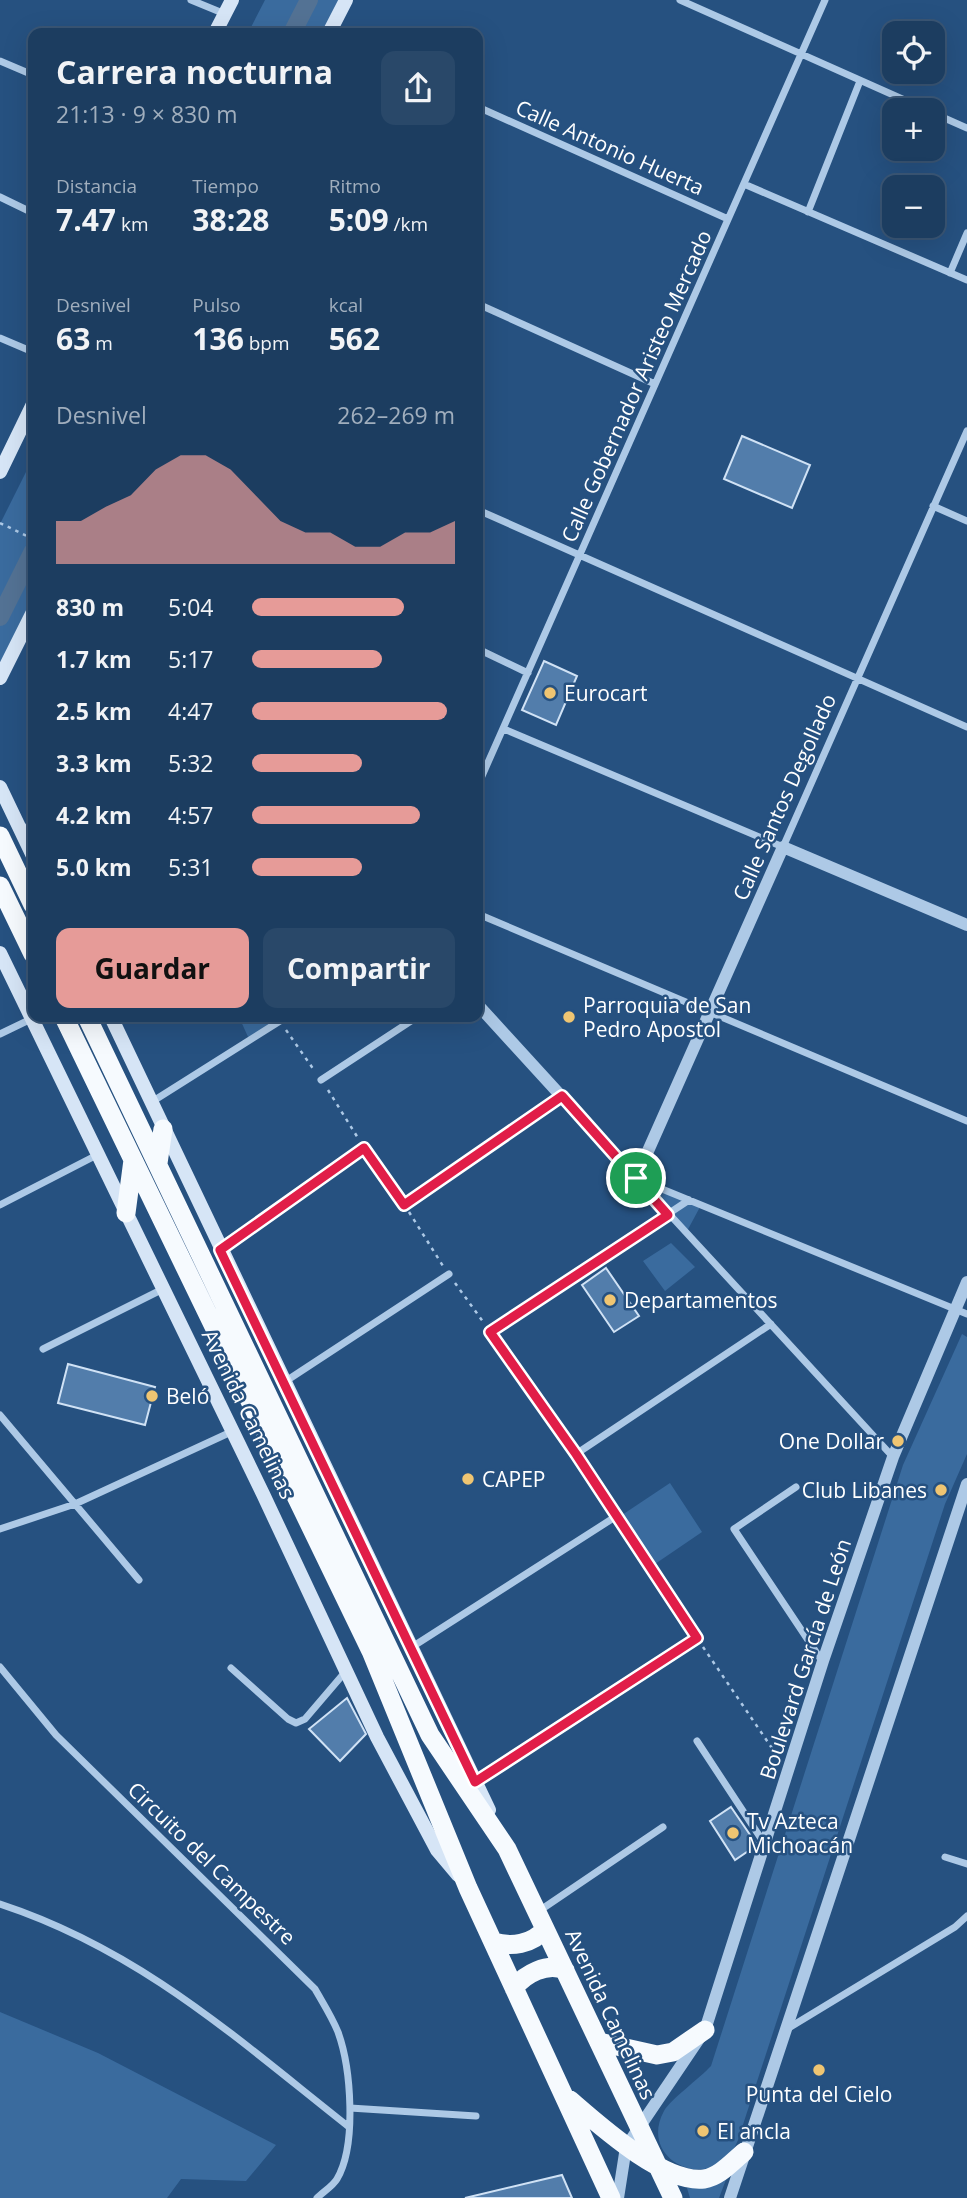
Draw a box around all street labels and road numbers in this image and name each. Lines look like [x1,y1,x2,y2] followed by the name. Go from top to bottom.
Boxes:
[511,93,709,201] street label: Calle Antonio Huerta
[554,225,718,547] street label: Calle Gobernador Aristeo Mercado
[726,689,842,905] street label: Calle Santos Degollado
[196,1325,302,1503] street label: Avenida Camelinas
[753,1535,857,1783] street label: Boulevard García de León
[122,1775,302,1951] street label: Circuito del Campestre
[559,1924,663,2104] street label: Avenida Camelinas

